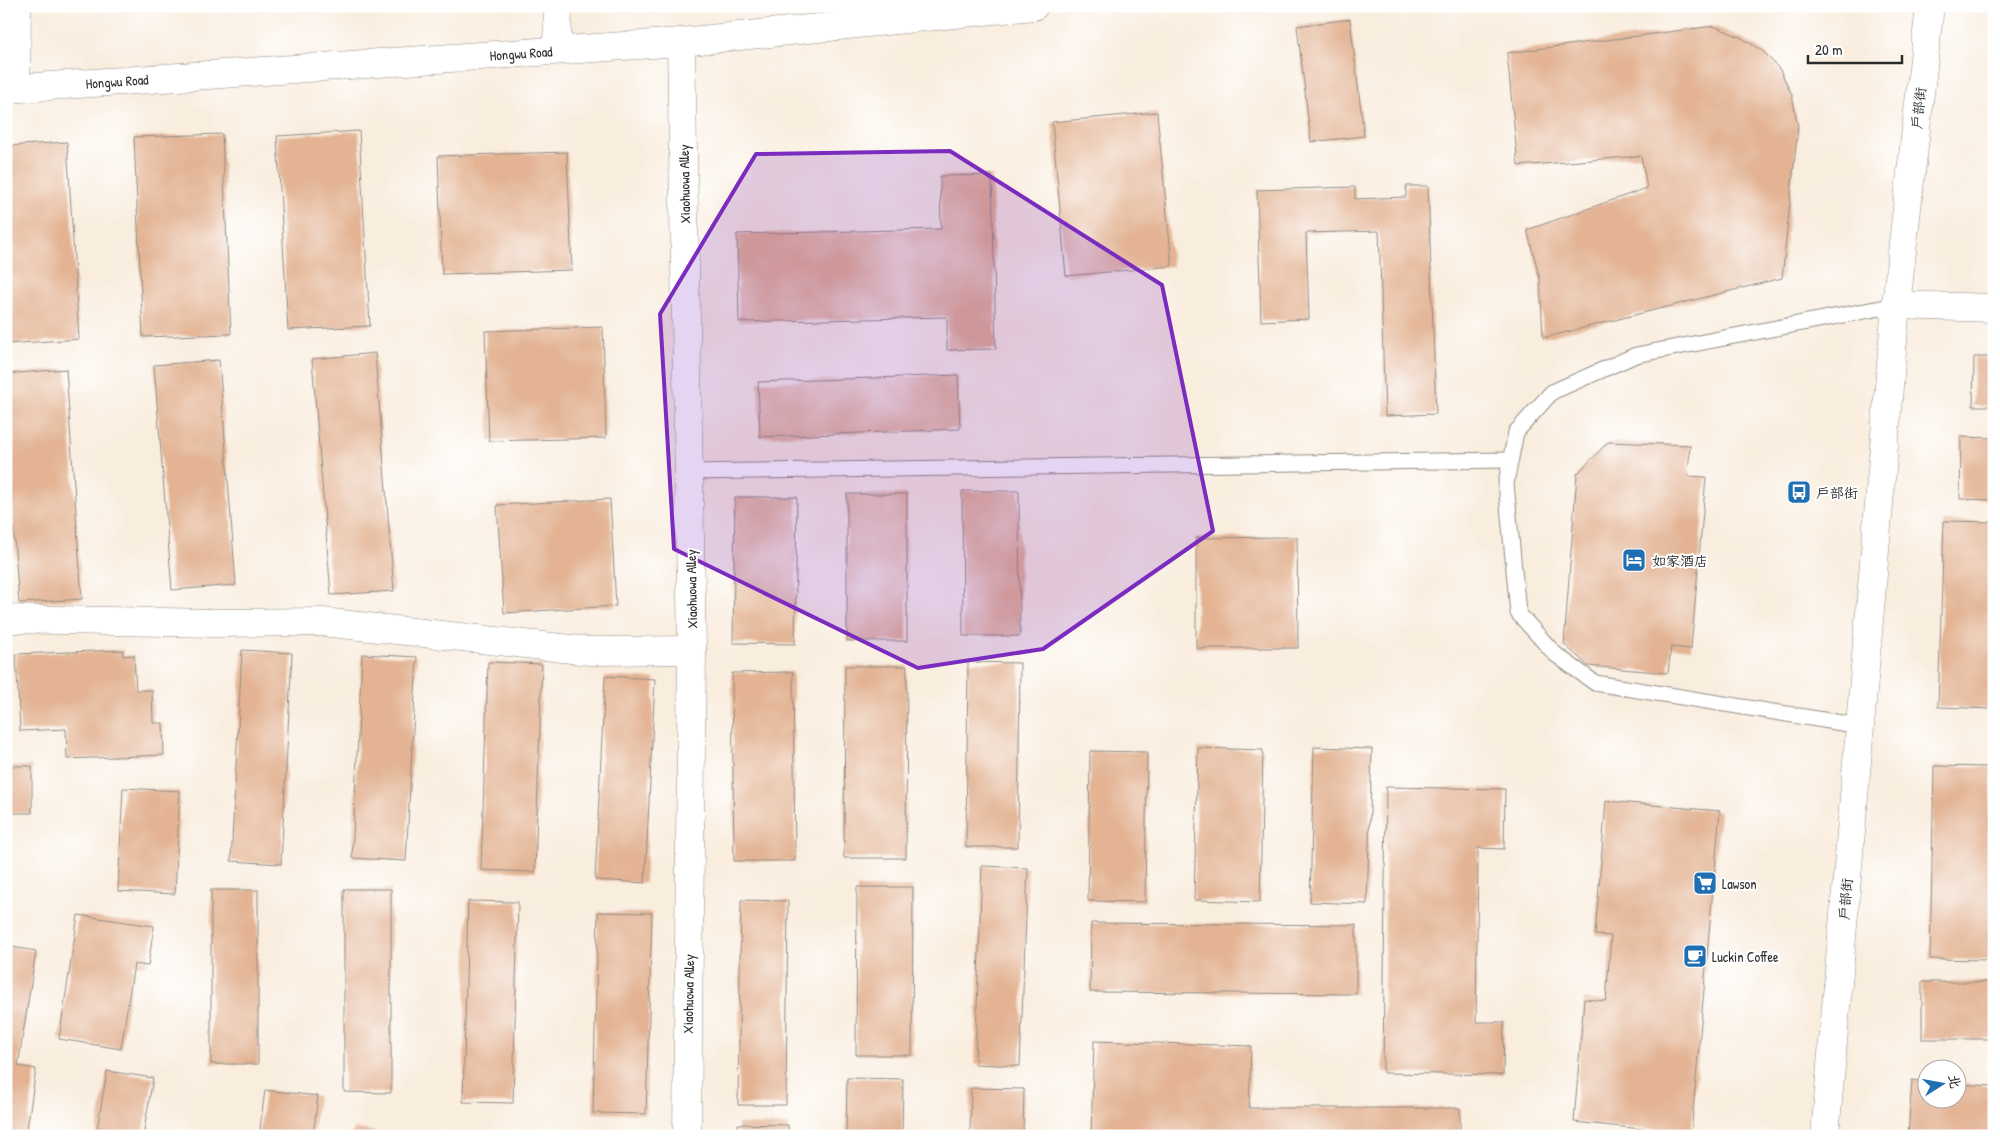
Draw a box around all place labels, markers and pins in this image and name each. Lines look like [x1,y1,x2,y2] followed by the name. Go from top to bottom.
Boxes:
[1786,479,1812,505] bus stop icon: 户部街
[1816,483,1858,502] place label: 户部街
[1621,547,1647,573] hotel icon: 如家酒店
[1652,551,1708,570] place label: 如家酒店
[1692,870,1718,896] supermarket icon: Lawson
[1722,874,1757,893] place label: Lawson
[1682,943,1708,969] cafe icon: Luckin Coffee
[1712,947,1779,966] place label: Luckin Coffee

